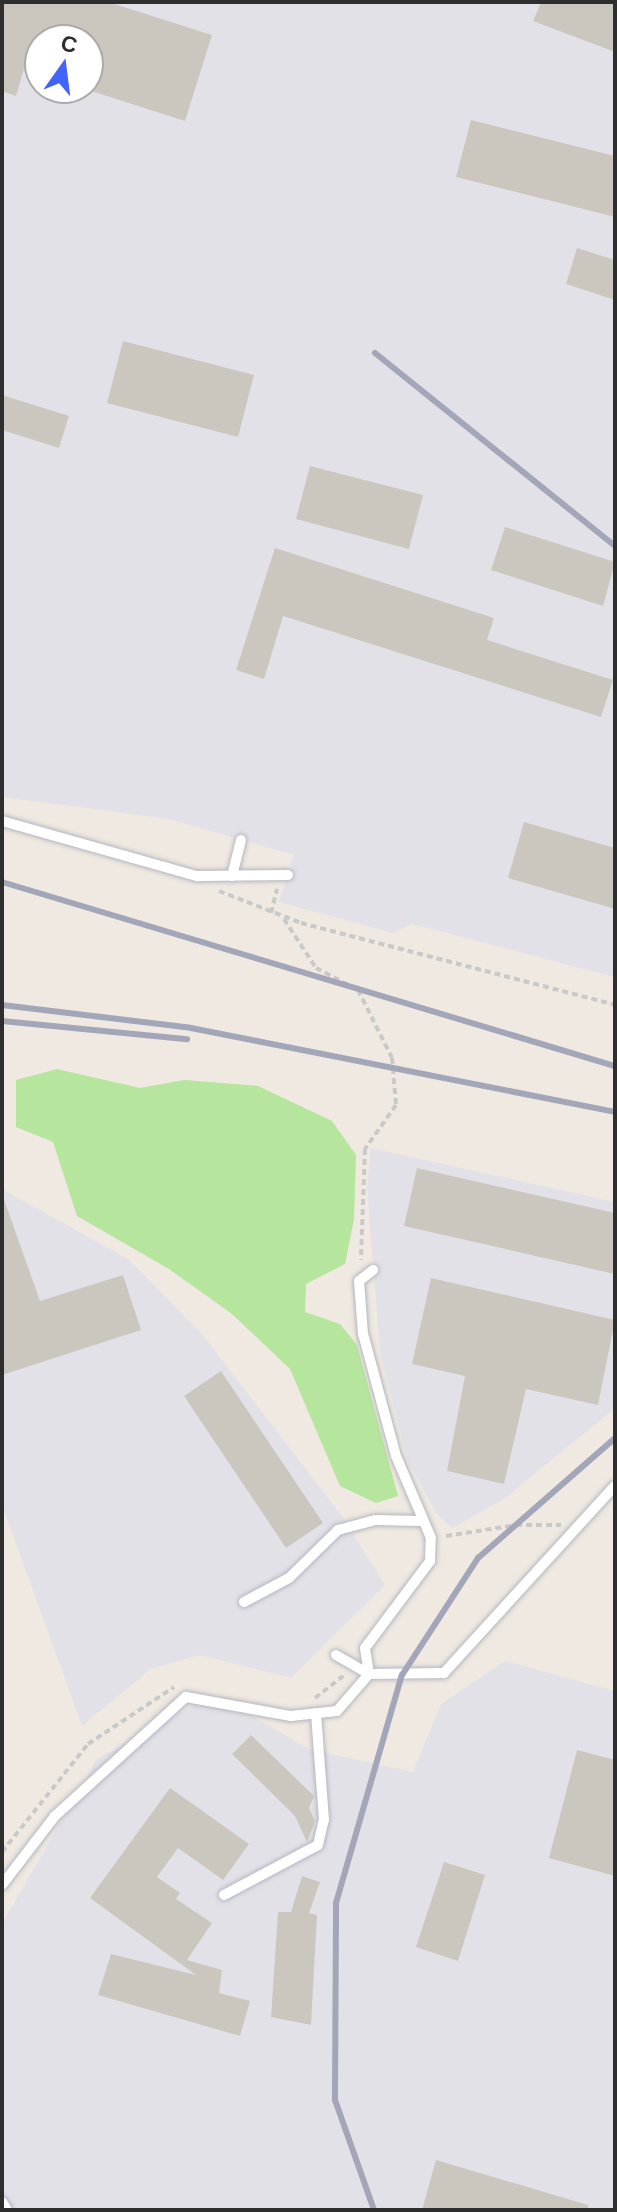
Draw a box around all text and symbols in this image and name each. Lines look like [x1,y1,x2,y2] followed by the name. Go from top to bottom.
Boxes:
[24,24,104,104] north arrow
[58,28,80,57] text: С

